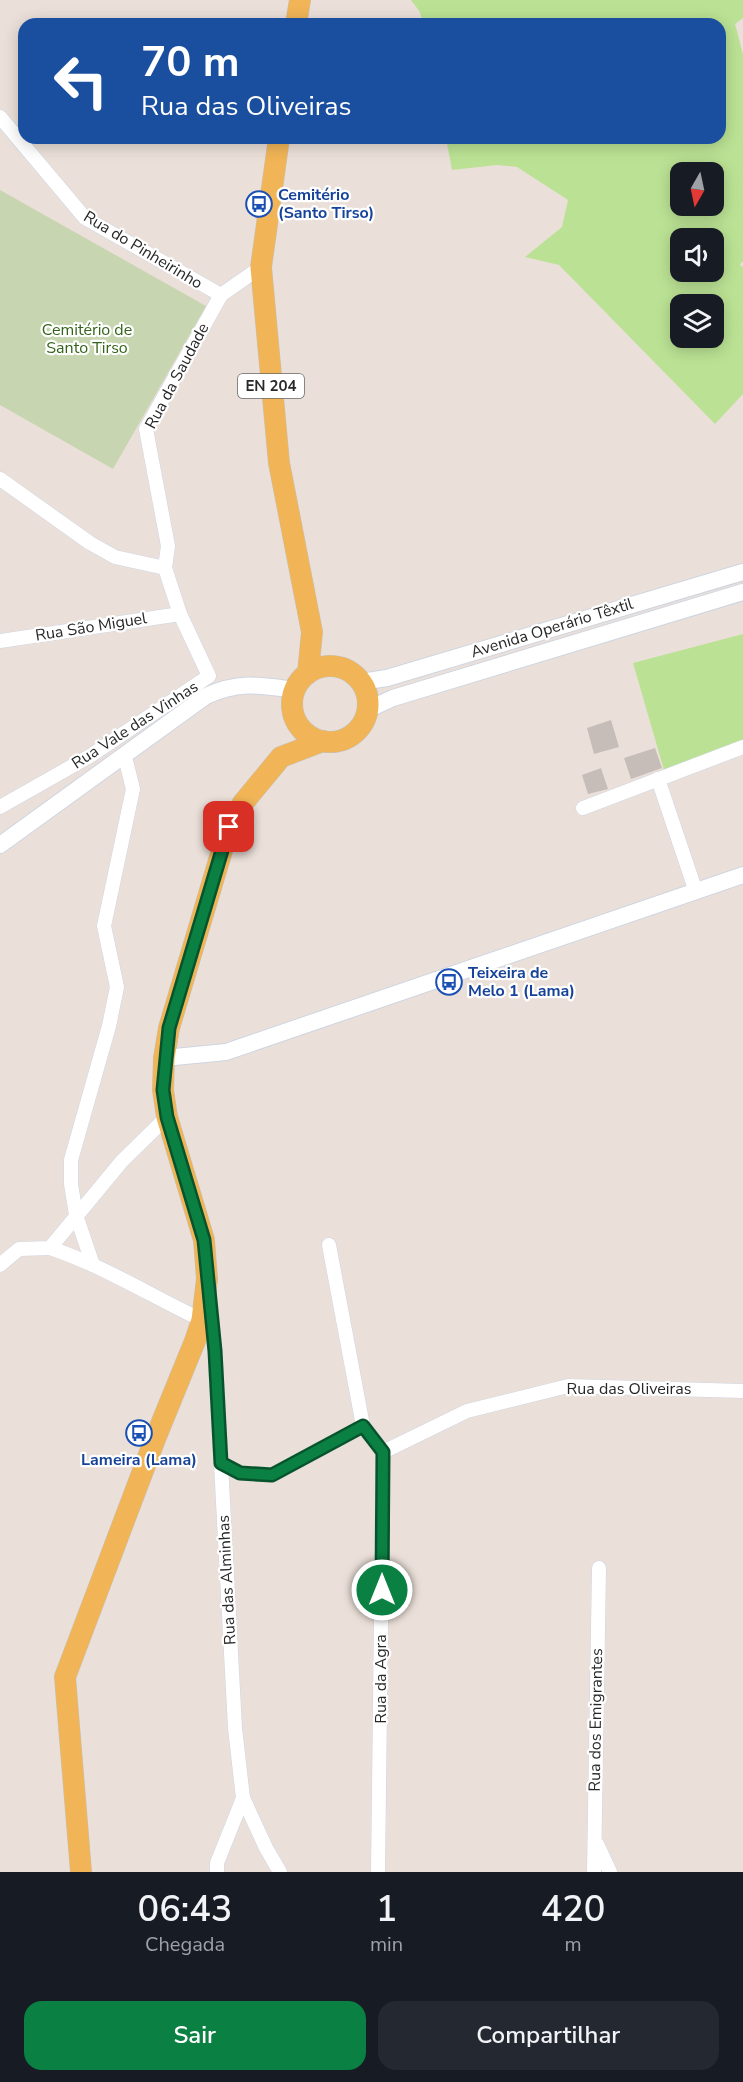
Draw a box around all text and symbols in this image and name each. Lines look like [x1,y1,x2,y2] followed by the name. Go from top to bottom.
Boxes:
[141,34,240,91] text: 70 m
[42,42,120,120] icon: left
[141,88,352,125] text: Rua das Oliveiras
[670,162,724,216] north arrow
[670,162,724,348] map controls
[278,184,374,224] place label: Cemitério (Santo Tirso)
[244,189,274,219] bus stop icon: Cemitério (Santo Tirso)
[79,206,207,294] street label: Rua do Pinheirinho
[670,228,724,282] button: sound
[670,294,724,348] button: layers
[42,319,132,359] park label: Cemitério de Santo Tirso
[140,319,214,433] street label: Rua da Saudade
[238,374,304,398] road number: EN 204
[468,593,636,663] street label: Avenida Operário Têxtil
[34,607,149,647] street label: Rua São Miguel
[67,676,203,774] street label: Rua Vale das Vinhas
[203,801,254,852] pin
[212,810,245,843] icon: arrive
[468,962,575,1002] place label: Teixeira de Melo 1 (Lama)
[434,967,464,997] bus stop icon: Teixeira de Melo 1 (Lama)
[567,1378,691,1400] street label: Rua das Oliveiras
[124,1418,154,1448] bus stop icon: Lameira (Lama)
[81,1449,197,1471] place label: Lameira (Lama)
[213,1514,241,1646] street label: Rua das Alminhas
[350,1558,414,1622] position arrow
[370,1634,392,1724] street label: Rua da Agra
[584,1648,608,1792] street label: Rua dos Emigrantes
[138,1885,232,1934] text: 06:43
[376,1885,397,1934] text: 1
[541,1885,605,1934] text: 420
[145,1931,225,1958] text: Chegada
[370,1931,403,1958] text: min
[565,1931,582,1958] text: m
[24,2001,366,2070] button: Sair
[378,2001,719,2070] button: Compartilhar

